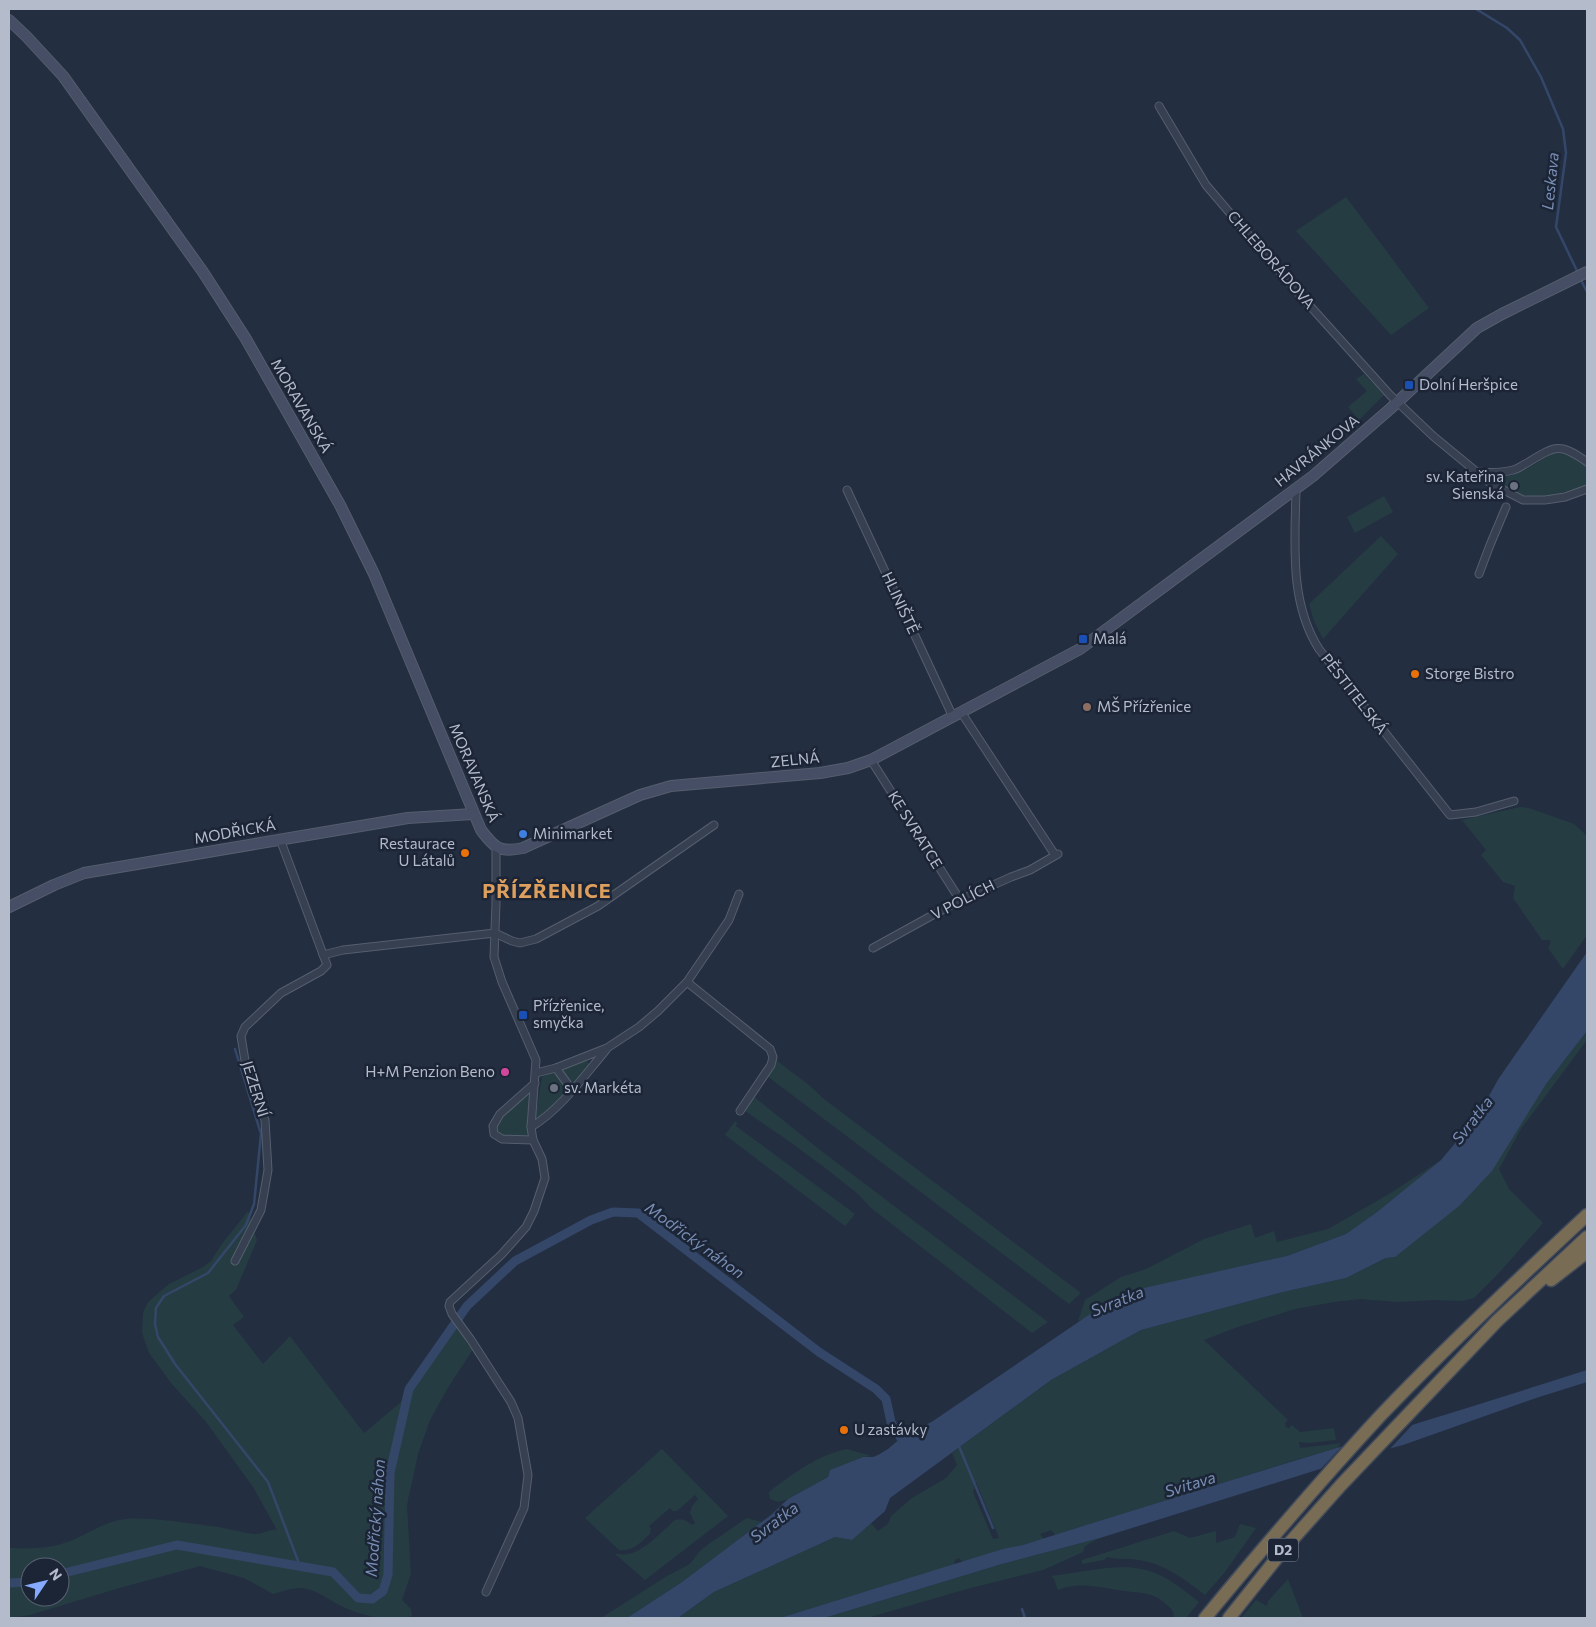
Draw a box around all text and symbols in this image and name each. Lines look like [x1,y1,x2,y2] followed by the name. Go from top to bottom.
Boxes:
[1537,151,1562,211] water label: Leskava
[1224,206,1320,312] street label: CHLEBORÁDOVA
[268,355,337,456] street label: MORAVANSKÁ
[1419,375,1518,393] place label: Dolní Heršpice
[1403,379,1415,391] marker: Dolní Heršpice
[1270,410,1362,490] street label: HAVRÁNKOVA
[1426,467,1504,502] place label: sv. Kateřina Sienská
[1508,480,1520,492] marker: sv. Kateřina Sienská
[879,568,924,637] street label: HLINIŠTĚ
[1093,629,1127,647] place label: Malá
[1077,633,1089,645] marker: Malá
[1318,649,1393,737] street label: PĚSTITELSKÁ
[1425,664,1515,682] place label: Storge Bistro
[1409,668,1421,680] marker: Storge Bistro
[1097,696,1191,715] place label: MŠ Přízřenice
[1081,701,1093,713] marker: MŠ Přízřenice
[446,720,505,825] street label: MORAVANSKÁ
[769,746,820,771] street label: ZELNÁ
[885,787,947,872] street label: KE SVRATCE
[193,814,277,847] street label: MODŘICKÁ
[533,824,612,842] place label: Minimarket
[517,828,529,840] marker: Minimarket
[379,834,455,869] place label: Restaurace U Látalů
[459,847,471,859] marker: Restaurace U Látalů
[927,875,997,923] street label: V POLÍCH
[482,878,612,902] district label: PŘÍZŘENICE
[533,996,604,1031] place label: Přízřenice, smyčka
[517,1009,529,1021] marker: Přízřenice, smyčka
[239,1058,274,1120] street label: JEZERNÍ
[365,1062,495,1080] place label: H+M Penzion Beno
[499,1066,511,1078] marker: H+M Penzion Beno
[564,1078,642,1096] place label: sv. Markéta
[548,1082,560,1094] marker: sv. Markéta
[1447,1092,1496,1147] water label: Svratka
[642,1197,749,1282] water label: Modřický náhon
[1088,1281,1146,1320] water label: Svratka
[854,1420,927,1438] place label: U zastávky
[838,1424,850,1436] marker: U zastávky
[361,1459,388,1577] water label: Modřický náhon
[1162,1467,1218,1500] water label: Svitava
[746,1497,802,1546] water label: Svratka
[1268,1538,1298,1562] road number: D2
[20,1557,70,1607] north arrow
[46,1565,66,1583] text: N

